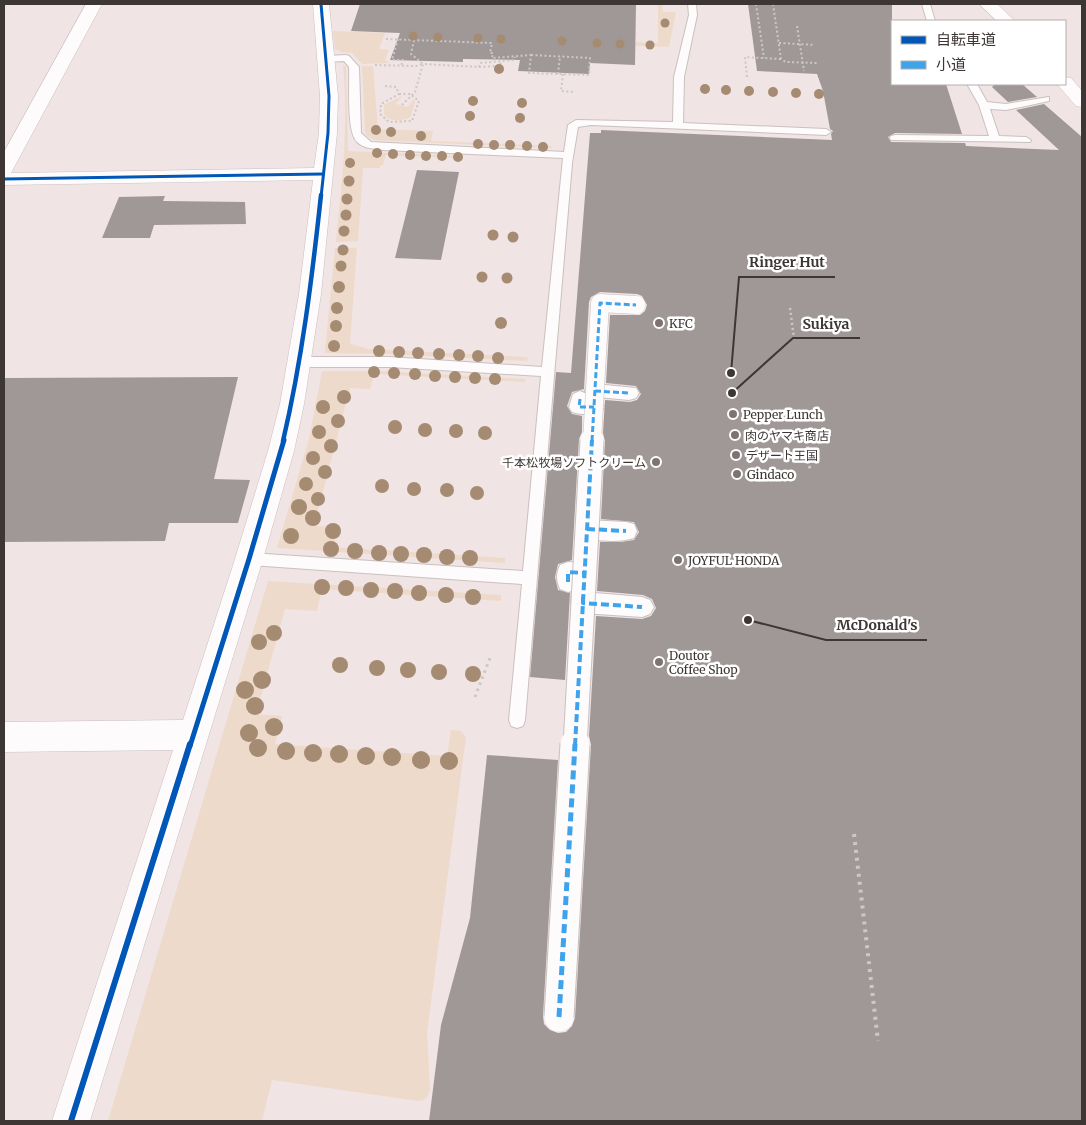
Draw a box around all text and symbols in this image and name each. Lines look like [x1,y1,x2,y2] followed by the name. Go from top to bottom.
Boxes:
[891,20,1066,85] legend
[936,30,996,49] text: 自転車道
[936,55,966,74] text: 小道
[739,248,835,277] callout: Ringer Hut
[749,253,825,271] text: Ringer Hut
[793,309,860,338] callout: Sukiya
[803,315,850,333] text: Sukiya
[669,316,693,331] place label: KFC
[653,317,665,329] marker: KFC
[743,407,823,422] place label: Pepper Lunch
[727,408,739,420] marker: Pepper Lunch
[745,428,829,443] place label: 肉のヤマキ商店
[729,429,741,441] marker: 肉のヤマキ商店
[746,448,818,463] place label: デザート王国
[730,449,742,461] marker: デザート王国
[502,455,646,470] place label: 千本松牧場ソフトクリーム
[650,456,662,468] marker: 千本松牧場ソフトクリーム
[747,467,794,482] place label: Gindaco
[731,468,743,480] marker: Gindaco
[687,553,780,568] place label: JOYFUL HONDA
[672,554,684,566] marker: JOYFUL HONDA
[826,611,927,640] callout: McDonald's
[836,616,918,634] text: McDonald's
[669,648,738,677] place label: Doutor Coffee Shop
[653,656,665,668] marker: Doutor Coffee Shop

